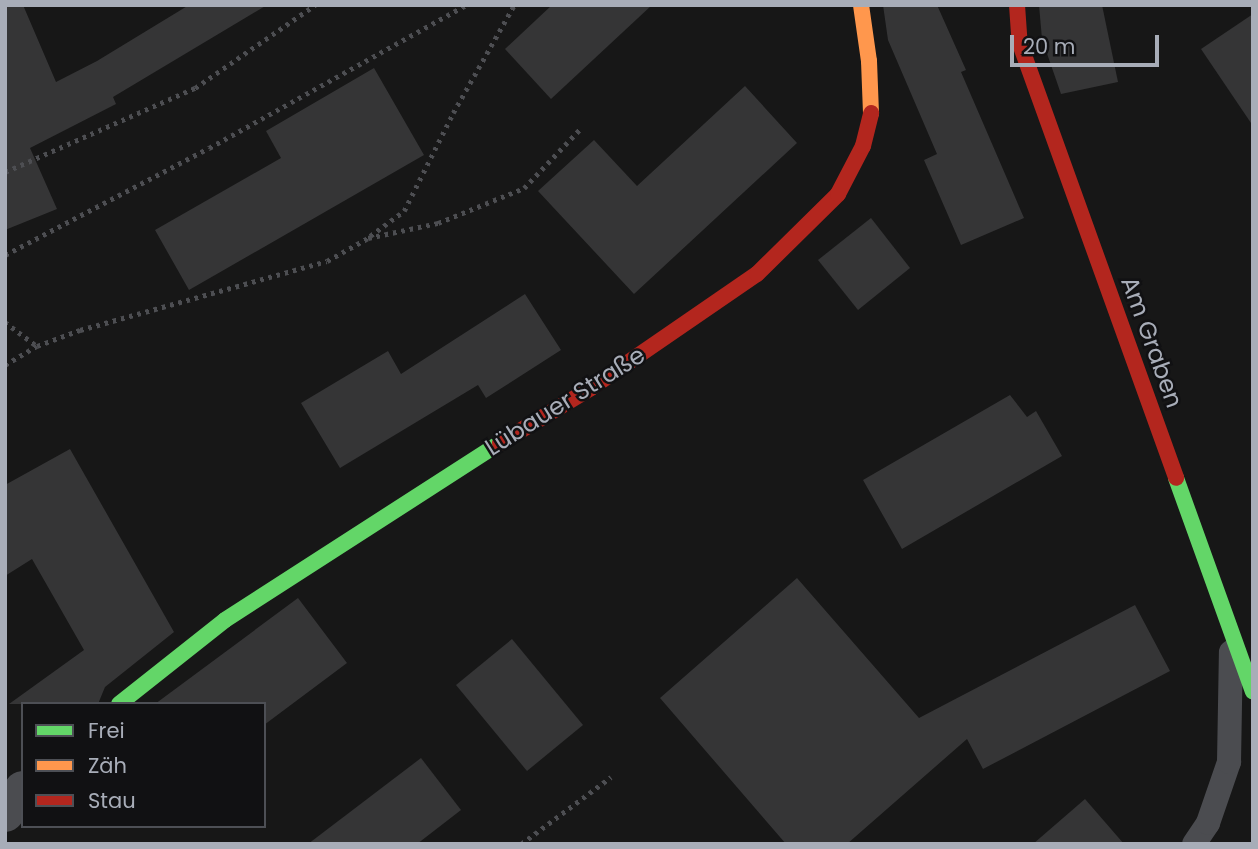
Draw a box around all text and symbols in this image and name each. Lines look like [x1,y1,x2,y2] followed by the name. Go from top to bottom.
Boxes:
[1013,21,1162,65] scale bar
[1023,32,1076,61] text: 20 m
[1115,272,1189,412] street label: Am Graben
[480,340,650,462] street label: Lübauer Straße
[21,702,266,828] legend
[88,716,125,745] text: Frei
[88,751,127,780] text: Zäh
[88,786,136,815] text: Stau

